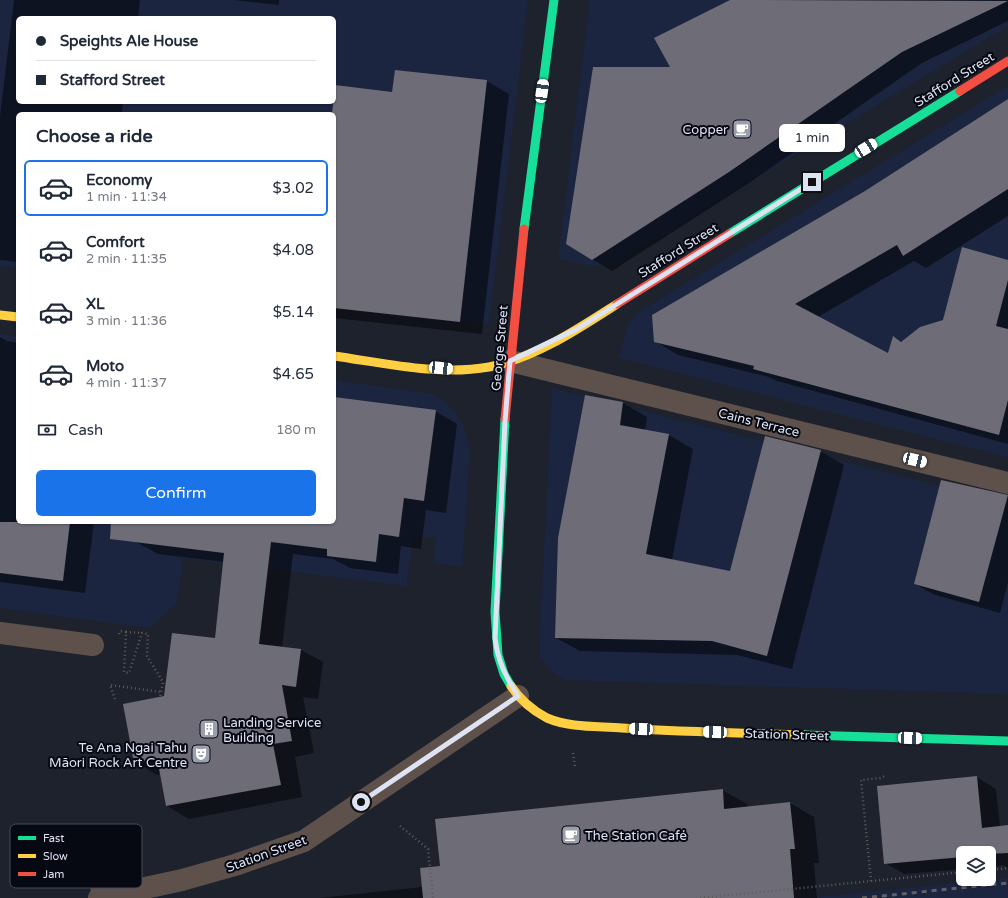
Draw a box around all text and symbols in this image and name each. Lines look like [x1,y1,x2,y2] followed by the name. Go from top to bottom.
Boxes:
[60,32,198,50] text: Speights Ale House
[912,49,997,111] street label: Stafford Street
[60,71,165,89] text: Stafford Street
[534,78,550,104] car
[731,118,753,140] cafe icon: Copper
[683,122,728,138] place label: Copper
[779,124,845,152] callout: 1 min
[36,125,153,147] text: Choose a ride
[795,130,829,146] text: 1 min
[853,137,879,159] car
[38,170,74,206] icon: car
[86,171,152,189] text: Economy
[803,173,821,191] route end
[273,179,314,197] text: $3.02
[86,189,167,205] text: 1 min · 11:34
[636,220,721,282] street label: Stafford Street
[38,232,74,268] icon: car
[86,233,145,251] text: Comfort
[273,241,314,259] text: $4.08
[86,251,167,267] text: 2 min · 11:35
[38,294,74,330] icon: car
[86,295,105,313] text: XL
[273,303,314,321] text: $5.14
[488,305,512,392] street label: George Street
[86,313,167,329] text: 3 min · 11:36
[38,356,74,392] icon: car
[86,357,124,375] text: Moto
[428,361,454,375] car
[273,365,314,383] text: $4.65
[86,375,167,391] text: 4 min · 11:37
[717,405,801,441] street label: Cains Terrace
[36,419,58,441] icon: cash
[68,421,103,439] text: Cash
[276,422,316,438] text: 180 m
[902,451,928,469] car
[36,470,316,516] button: Confirm
[223,715,321,746] place label: Landing Service Building
[198,718,220,740] building icon: Landing Service Building
[629,722,653,736] car
[703,726,727,738] car
[745,726,829,744] street label: Station Street
[898,732,922,744] car
[49,740,187,771] place label: Te Ana Ngai Tahu Māori Rock Art Centre
[190,743,212,765] theatre icon: Te Ana Ngai Tahu Māori Rock Art Centre
[352,793,370,811] route start
[10,824,142,888] legend
[560,824,582,846] cafe icon: The Station Café
[585,828,687,844] place label: The Station Café
[43,832,64,845] text: Fast
[224,832,309,876] street label: Station Street
[956,846,996,886] map controls
[956,846,996,886] button: layers
[43,850,68,863] text: Slow
[43,868,64,881] text: Jam

